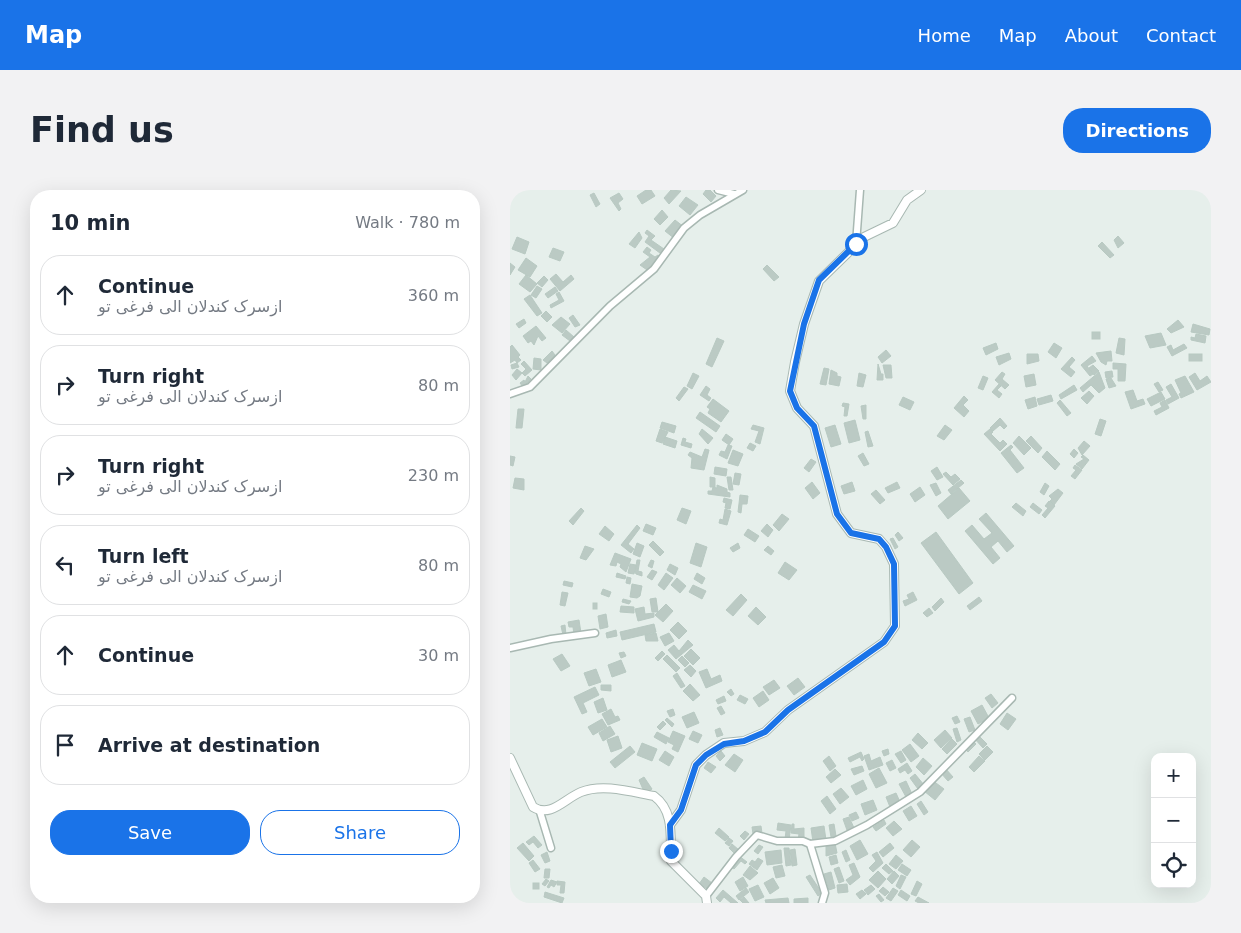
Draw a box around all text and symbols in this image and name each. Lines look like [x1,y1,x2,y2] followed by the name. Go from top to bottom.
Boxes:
[25,21,82,49] text: Map
[918,25,971,46] text: Home
[999,25,1037,46] text: Map
[1065,25,1118,46] text: About
[1146,25,1216,46] text: Contact
[1063,108,1211,153] button: Directions
[30,110,174,150] text: Find us
[50,211,131,235] text: 10 min
[355,213,460,232] text: Walk · 780 m
[845,233,868,256] route start
[98,275,194,297] text: Continue
[51,281,79,309] icon: ahead
[408,286,459,305] text: 360 m
[98,297,282,316] text: ازسرک کندلان الی فرغی تو
[98,365,204,387] text: Turn right
[51,371,79,399] icon: right
[418,376,459,395] text: 80 m
[98,387,282,406] text: ازسرک کندلان الی فرغی تو
[98,455,204,477] text: Turn right
[51,461,79,489] icon: right
[408,466,459,485] text: 230 m
[98,477,282,496] text: ازسرک کندلان الی فرغی تو
[98,545,189,567] text: Turn left
[51,551,79,579] icon: left
[418,556,459,575] text: 80 m
[98,567,282,586] text: ازسرک کندلان الی فرغی تو
[51,641,79,669] icon: ahead
[98,644,194,666] text: Continue
[418,646,459,665] text: 30 m
[51,731,79,759] icon: arrive
[98,734,320,756] text: Arrive at destination
[1151,753,1196,888] map controls
[1151,753,1196,798] button: +
[1151,798,1196,843] button: −
[50,810,250,855] button: Save
[260,810,460,855] button: Share
[660,840,683,863] route end
[1151,843,1196,888] button: locate

